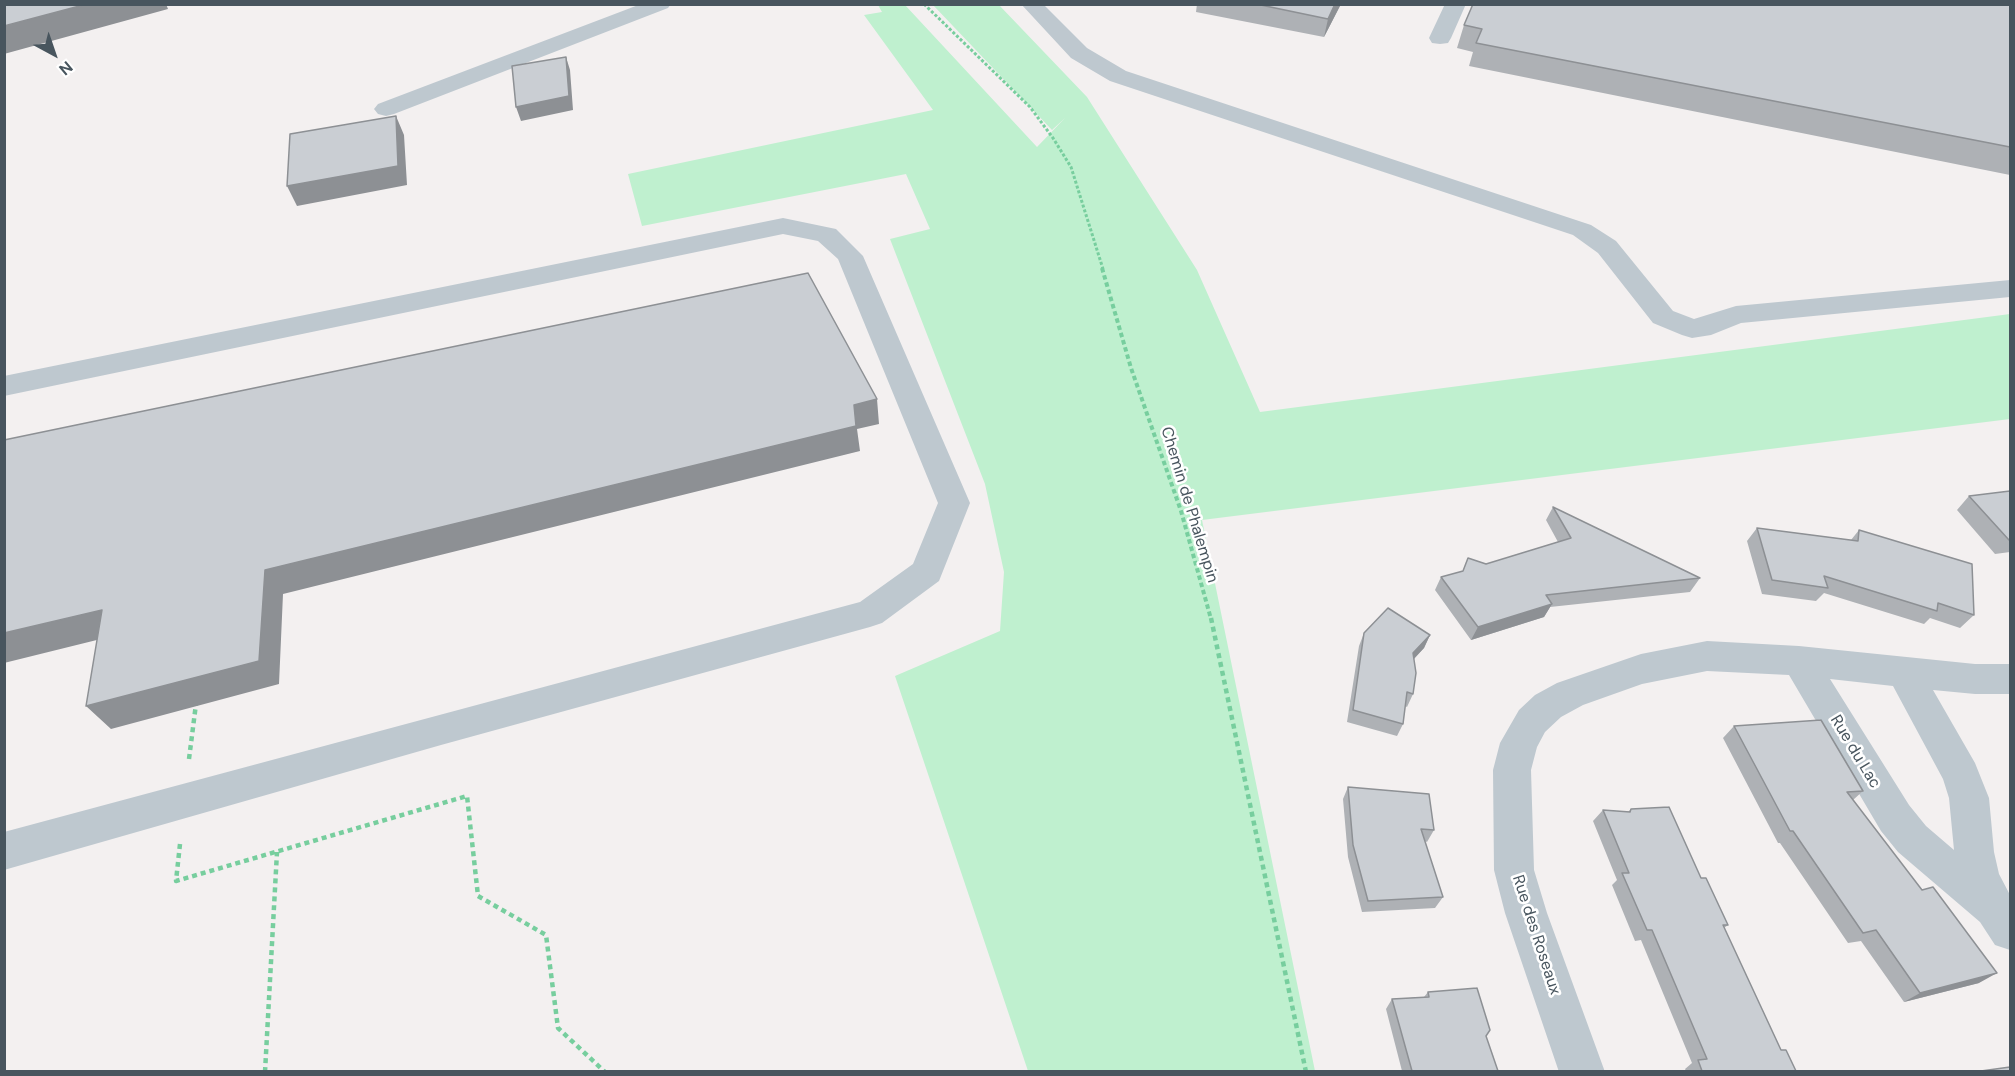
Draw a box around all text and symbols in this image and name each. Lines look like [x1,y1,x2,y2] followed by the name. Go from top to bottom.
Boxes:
[24,24,84,84] north arrow
[55,56,77,80] text: N
[1156,425,1222,585] street label: Chemin de Phalempin
[1826,712,1884,792] street label: Rue du Lac
[1508,873,1564,997] street label: Rue des Roseaux

